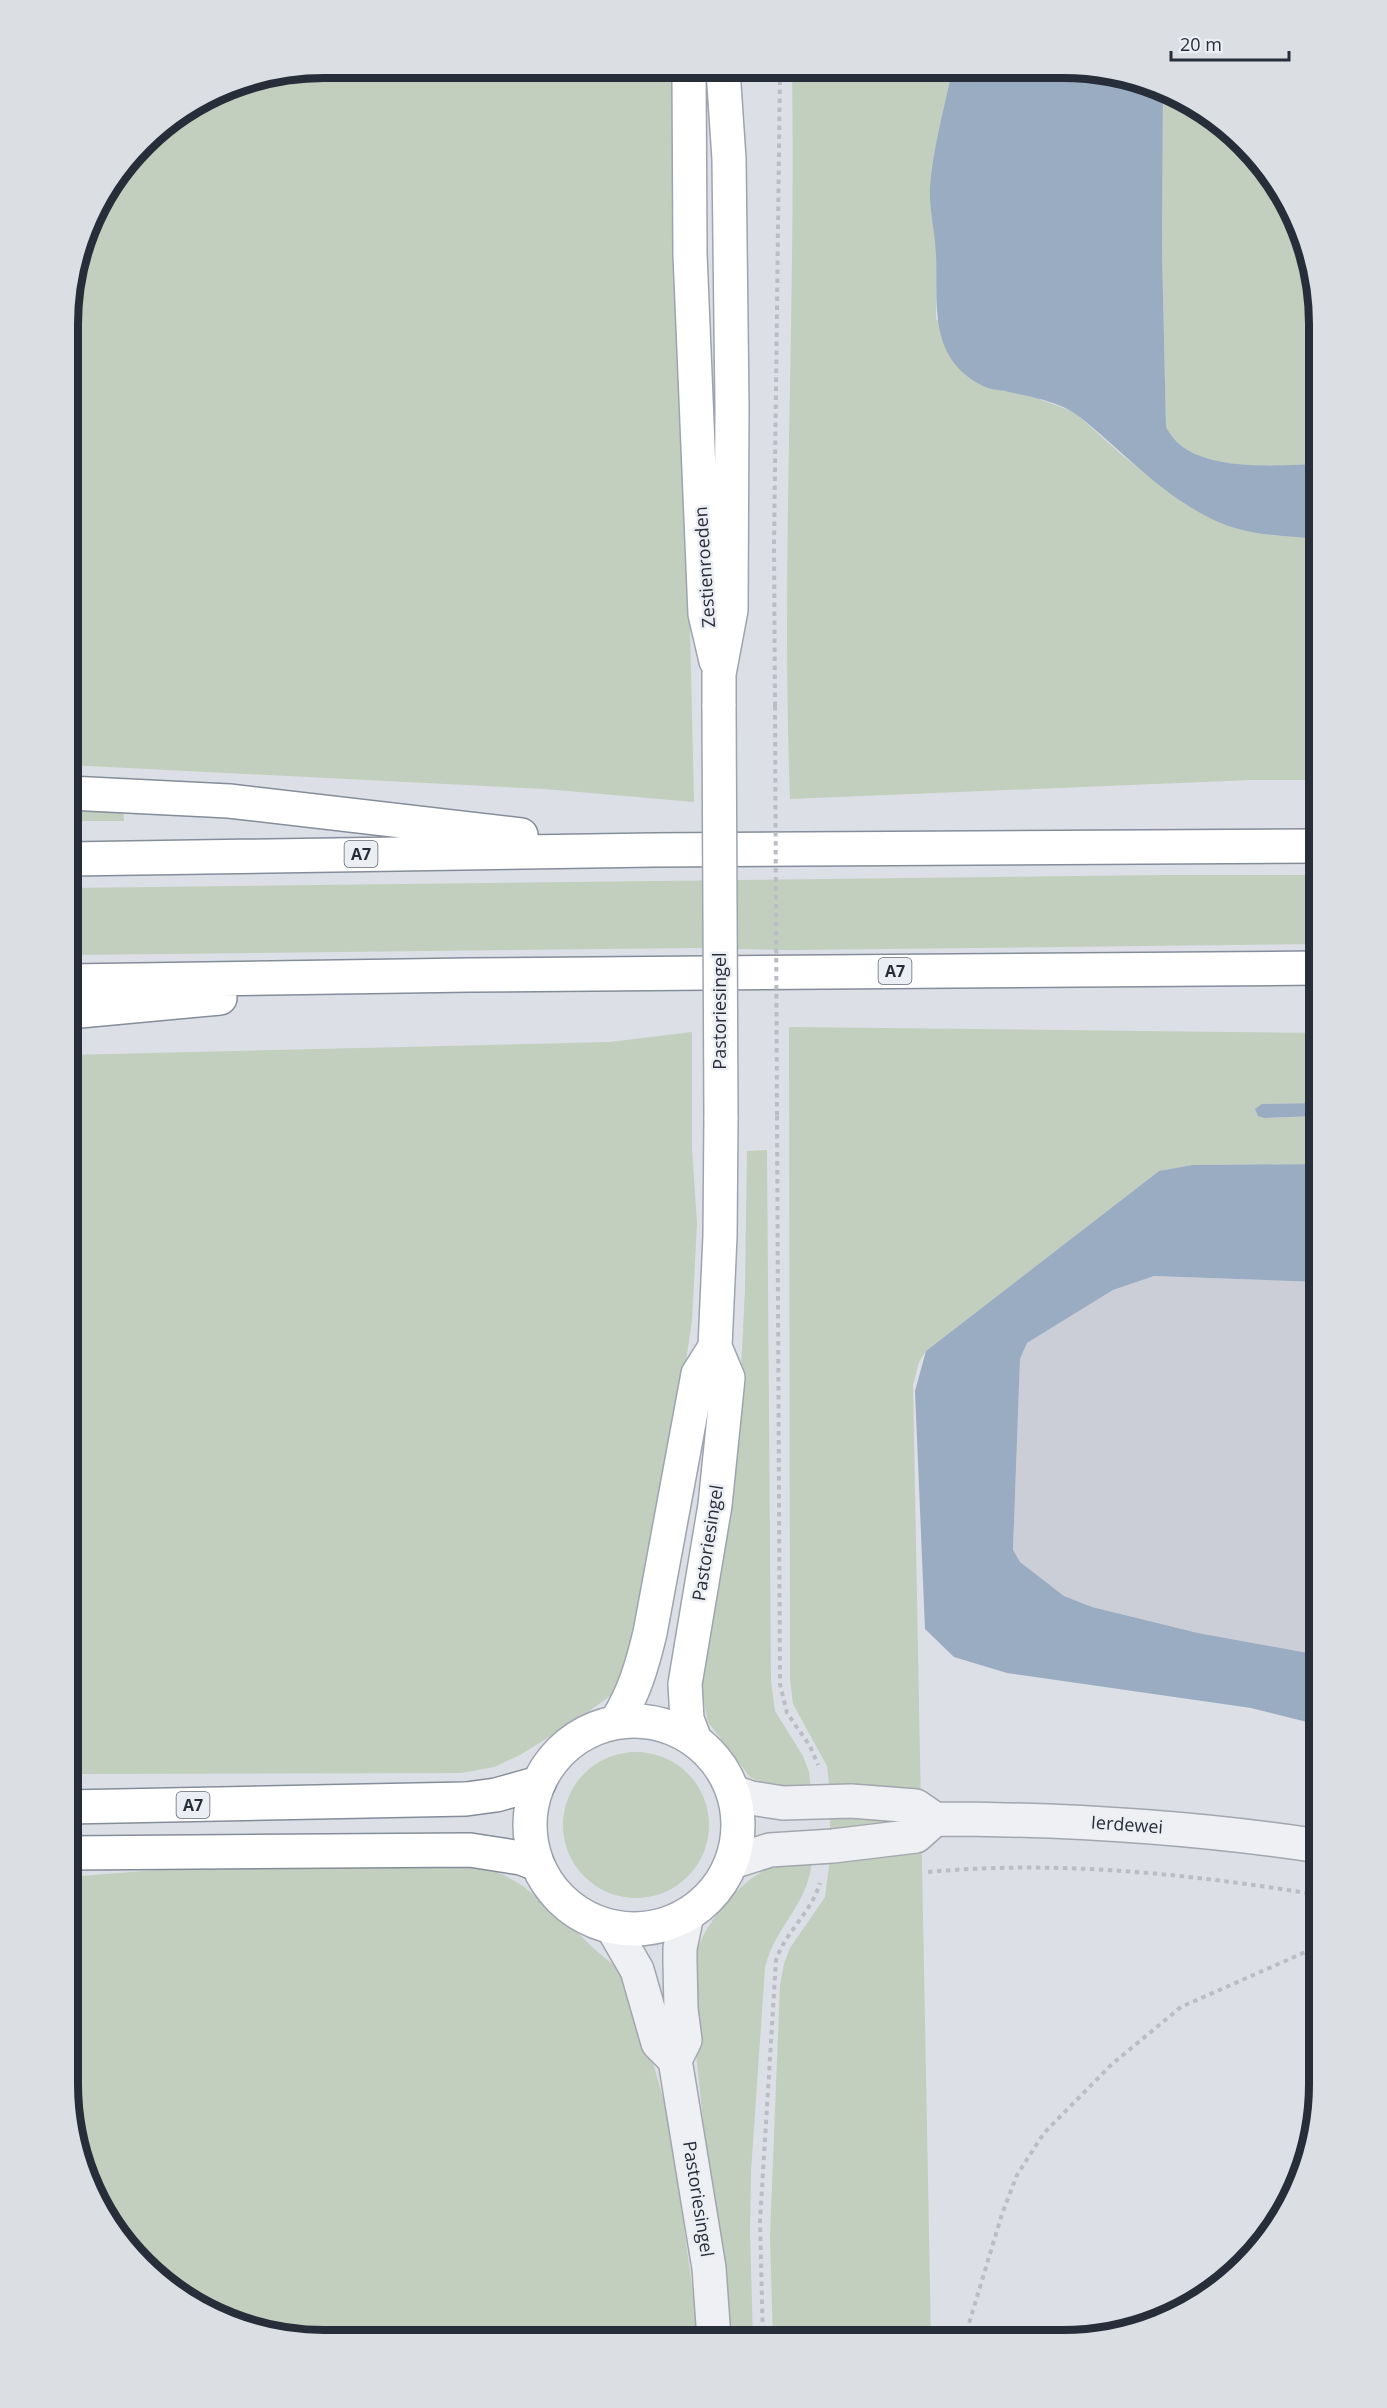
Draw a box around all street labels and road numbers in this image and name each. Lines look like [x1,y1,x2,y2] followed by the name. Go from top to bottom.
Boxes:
[688,506,720,629] street label: Zestienroeden
[344,841,378,867] road number: A7
[707,952,731,1070] street label: Pastoriesingel
[878,958,912,984] road number: A7
[686,1483,728,1603] street label: Pastoriesingel
[176,1792,210,1818] road number: A7
[1090,1810,1164,1838] street label: Ierdewei
[678,2139,720,2259] street label: Pastoriesingel

